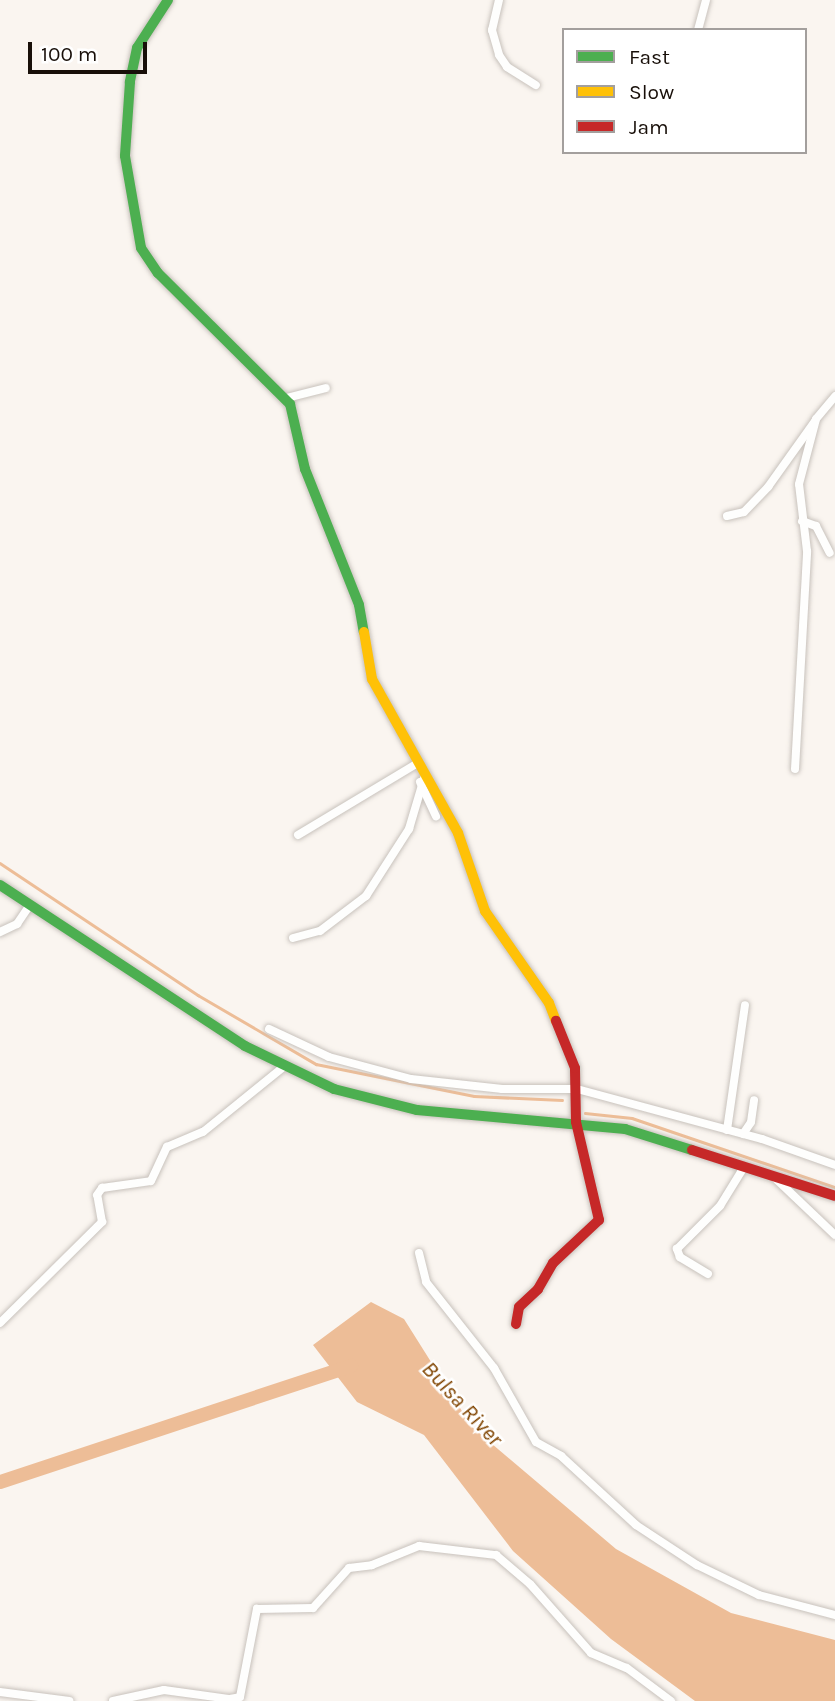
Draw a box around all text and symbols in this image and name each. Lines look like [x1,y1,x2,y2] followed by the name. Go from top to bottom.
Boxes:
[32,28,150,72] scale bar
[562,28,807,154] legend
[41,42,98,66] text: 100 m
[629,45,670,69] text: Fast
[629,80,674,104] text: Slow
[629,115,669,139] text: Jam
[416,1356,508,1452] water label: Bulsa River

